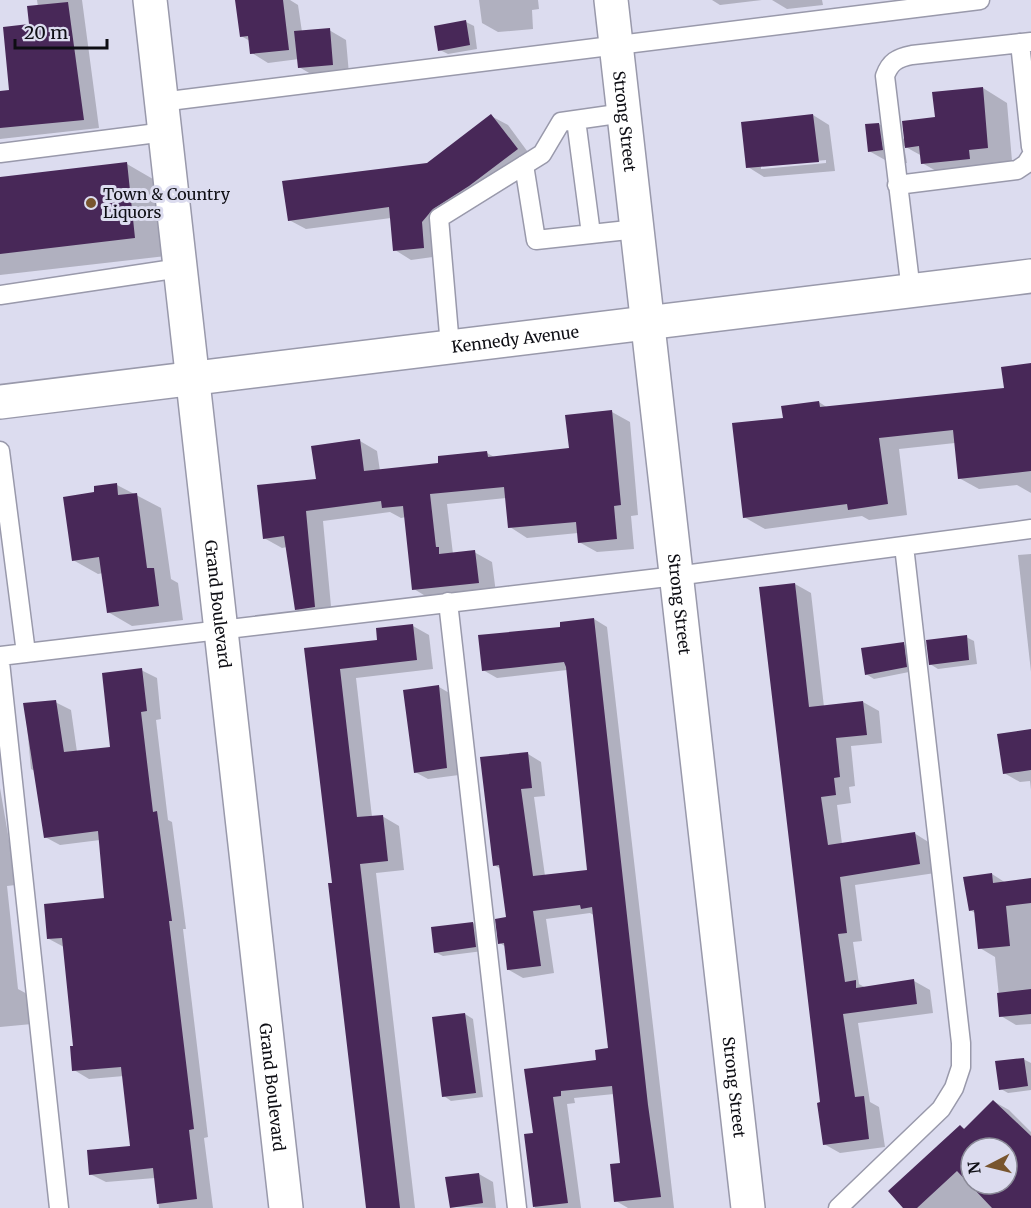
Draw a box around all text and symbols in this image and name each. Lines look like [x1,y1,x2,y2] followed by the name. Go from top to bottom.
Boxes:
[15,12,106,50] scale bar
[24,21,68,44] text: 20 m
[609,70,640,174] street label: Strong Street
[103,184,231,222] place label: Town & Country Liquors
[84,196,98,210] marker: Town & Country Liquors
[450,321,580,357] street label: Kennedy Avenue
[201,539,235,670] street label: Grand Boulevard
[664,553,695,656] street label: Strong Street
[255,1022,290,1153] street label: Grand Boulevard
[719,1035,750,1139] street label: Strong Street
[959,1136,1019,1196] north arrow
[963,1160,985,1175] text: N

